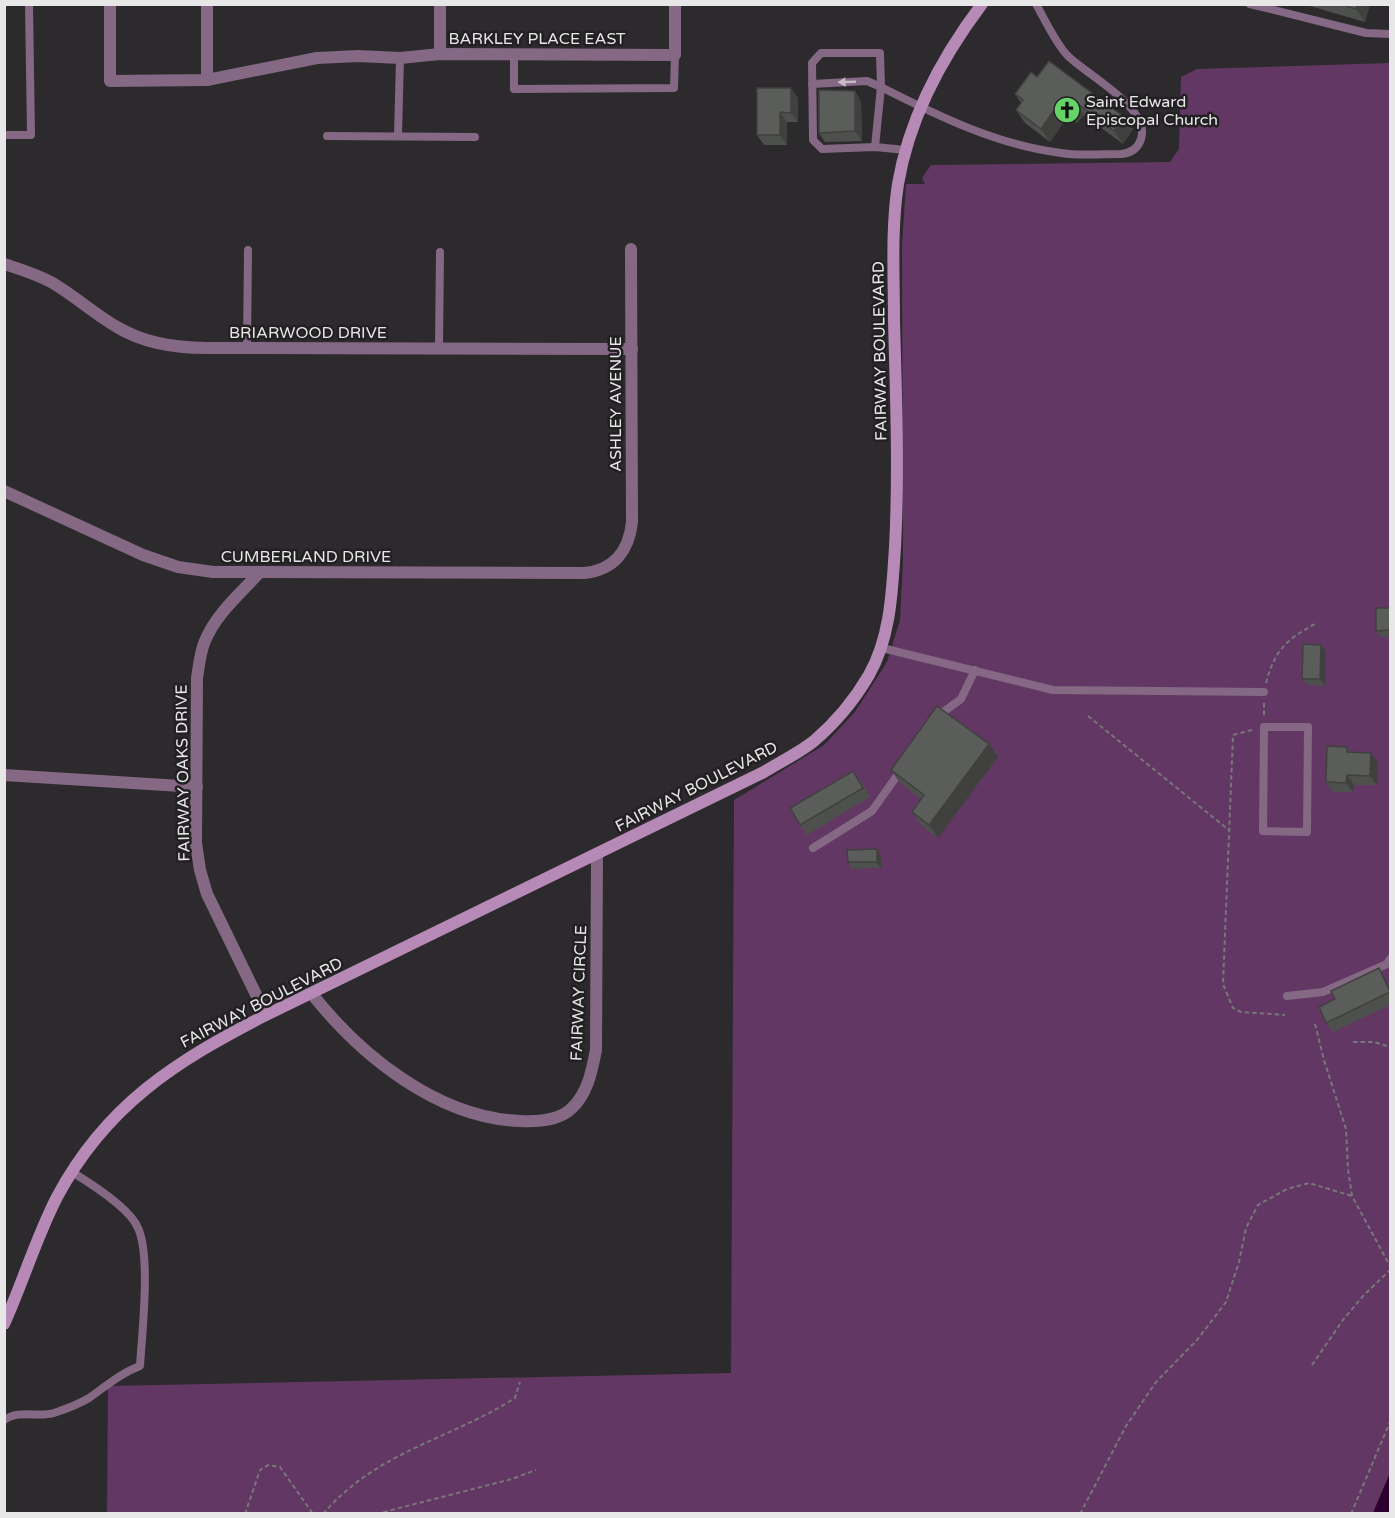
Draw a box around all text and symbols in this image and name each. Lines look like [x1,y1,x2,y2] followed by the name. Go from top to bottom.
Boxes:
[449,29,626,49] street label: BARKLEY PLACE EAST
[838,78,857,87] one-way arrow
[1086,92,1218,130] place label: Saint Edward Episcopal Church
[1052,95,1082,125] church icon: Saint Edward Episcopal Church
[868,261,892,441] street label: FAIRWAY BOULEVARD
[229,323,387,343] street label: BRIARWOOD DRIVE
[606,336,626,472] street label: ASHLEY AVENUE
[221,547,391,567] street label: CUMBERLAND DRIVE
[171,684,195,862] street label: FAIRWAY OAKS DRIVE
[612,737,781,837] street label: FAIRWAY BOULEVARD
[567,925,591,1061] street label: FAIRWAY CIRCLE
[177,953,346,1053] street label: FAIRWAY BOULEVARD

